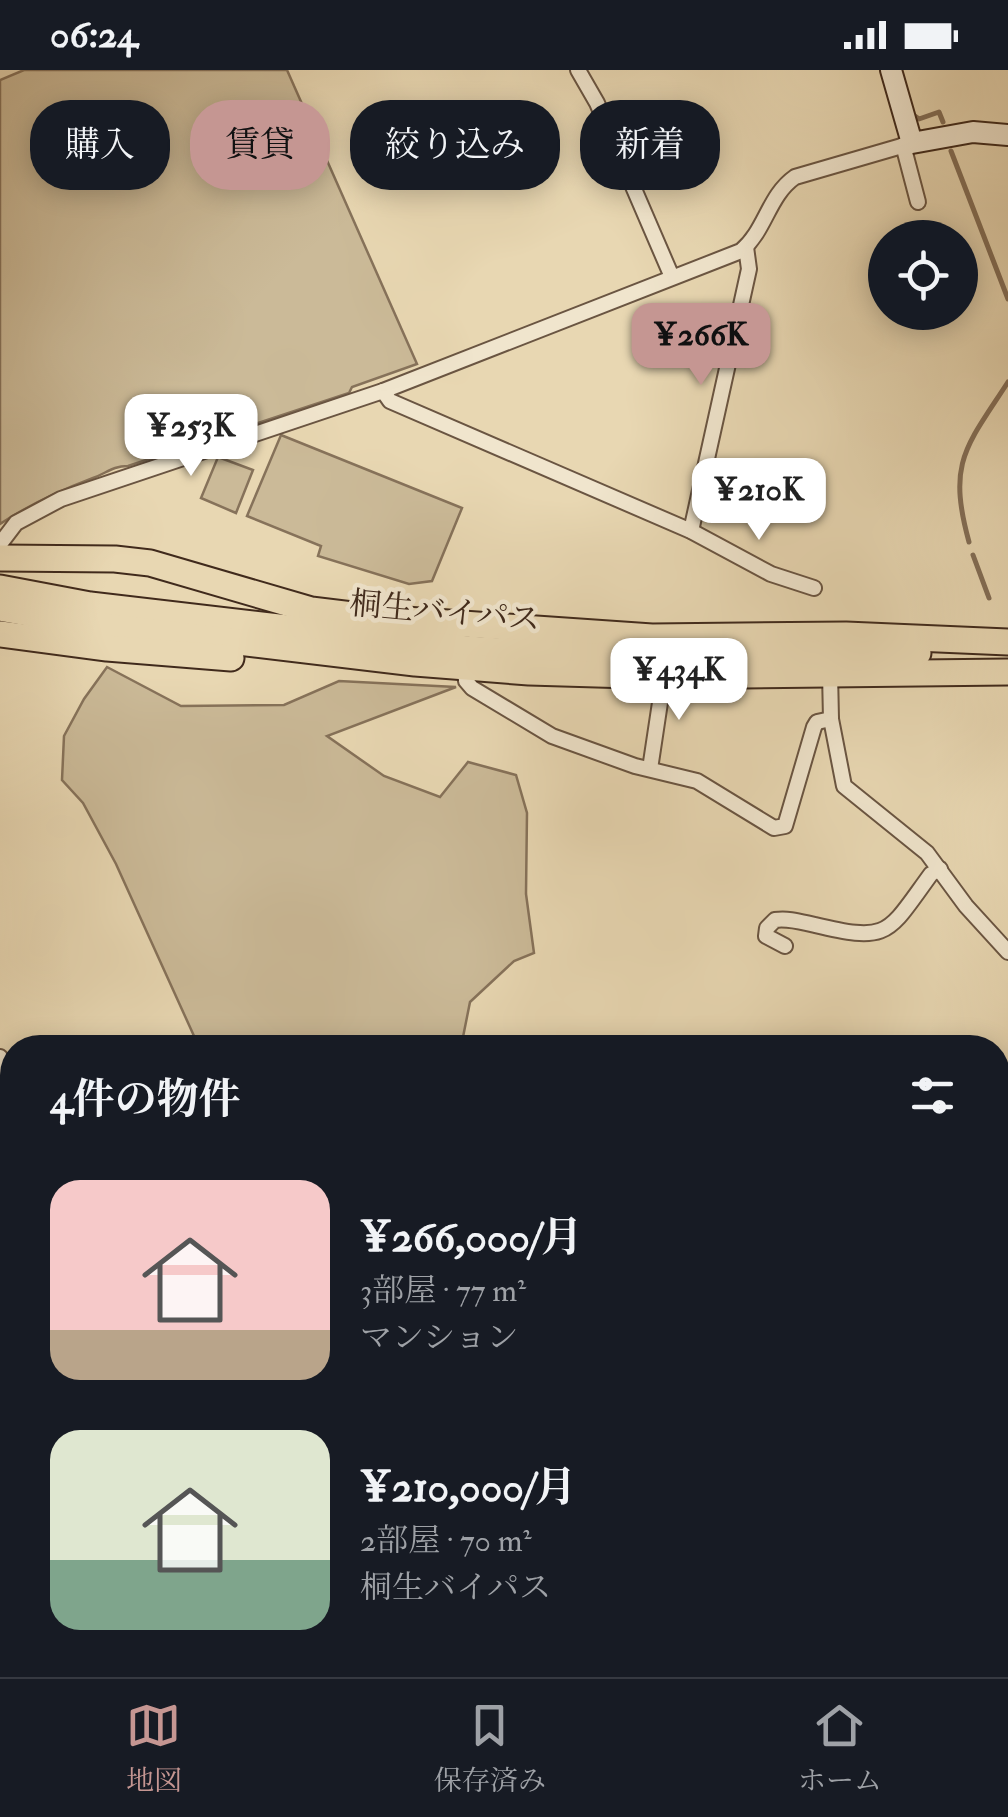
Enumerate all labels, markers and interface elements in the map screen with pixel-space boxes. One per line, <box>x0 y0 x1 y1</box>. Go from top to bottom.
text: 06:24 <box>50 11 138 59</box>
chip: 購入 <box>30 100 170 190</box>
chip: 賃貸 <box>190 100 330 190</box>
chip: 絞り込み <box>350 100 560 190</box>
chip: 新着 <box>580 100 720 190</box>
map controls <box>868 220 978 330</box>
button: locate <box>868 220 978 330</box>
pin: ¥266K <box>631 303 771 388</box>
text: ¥266K <box>654 315 748 355</box>
pin: ¥253K <box>121 394 261 479</box>
text: ¥253K <box>147 406 235 446</box>
pin: ¥210K <box>689 458 829 543</box>
text: ¥210K <box>714 470 804 510</box>
street label: 桐生バイパス <box>348 584 542 640</box>
pin: ¥434K <box>609 638 749 723</box>
text: ¥434K <box>632 650 726 690</box>
icon: filters <box>905 1068 960 1123</box>
text: 4件の物件 <box>50 1074 241 1126</box>
text: ¥266,000/月 <box>360 1212 583 1264</box>
icon: home <box>130 1220 250 1340</box>
text: 3部屋 · 77 m² <box>360 1271 526 1311</box>
text: マンション <box>360 1318 519 1358</box>
text: ¥210,000/月 <box>360 1462 577 1514</box>
icon: home <box>130 1470 250 1590</box>
text: 2部屋 · 70 m² <box>360 1521 532 1561</box>
text: 桐生バイパス <box>360 1568 551 1608</box>
tab: 地図 <box>126 1698 182 1799</box>
tab: 保存済み <box>434 1698 546 1799</box>
tab: ホーム <box>798 1698 882 1799</box>

